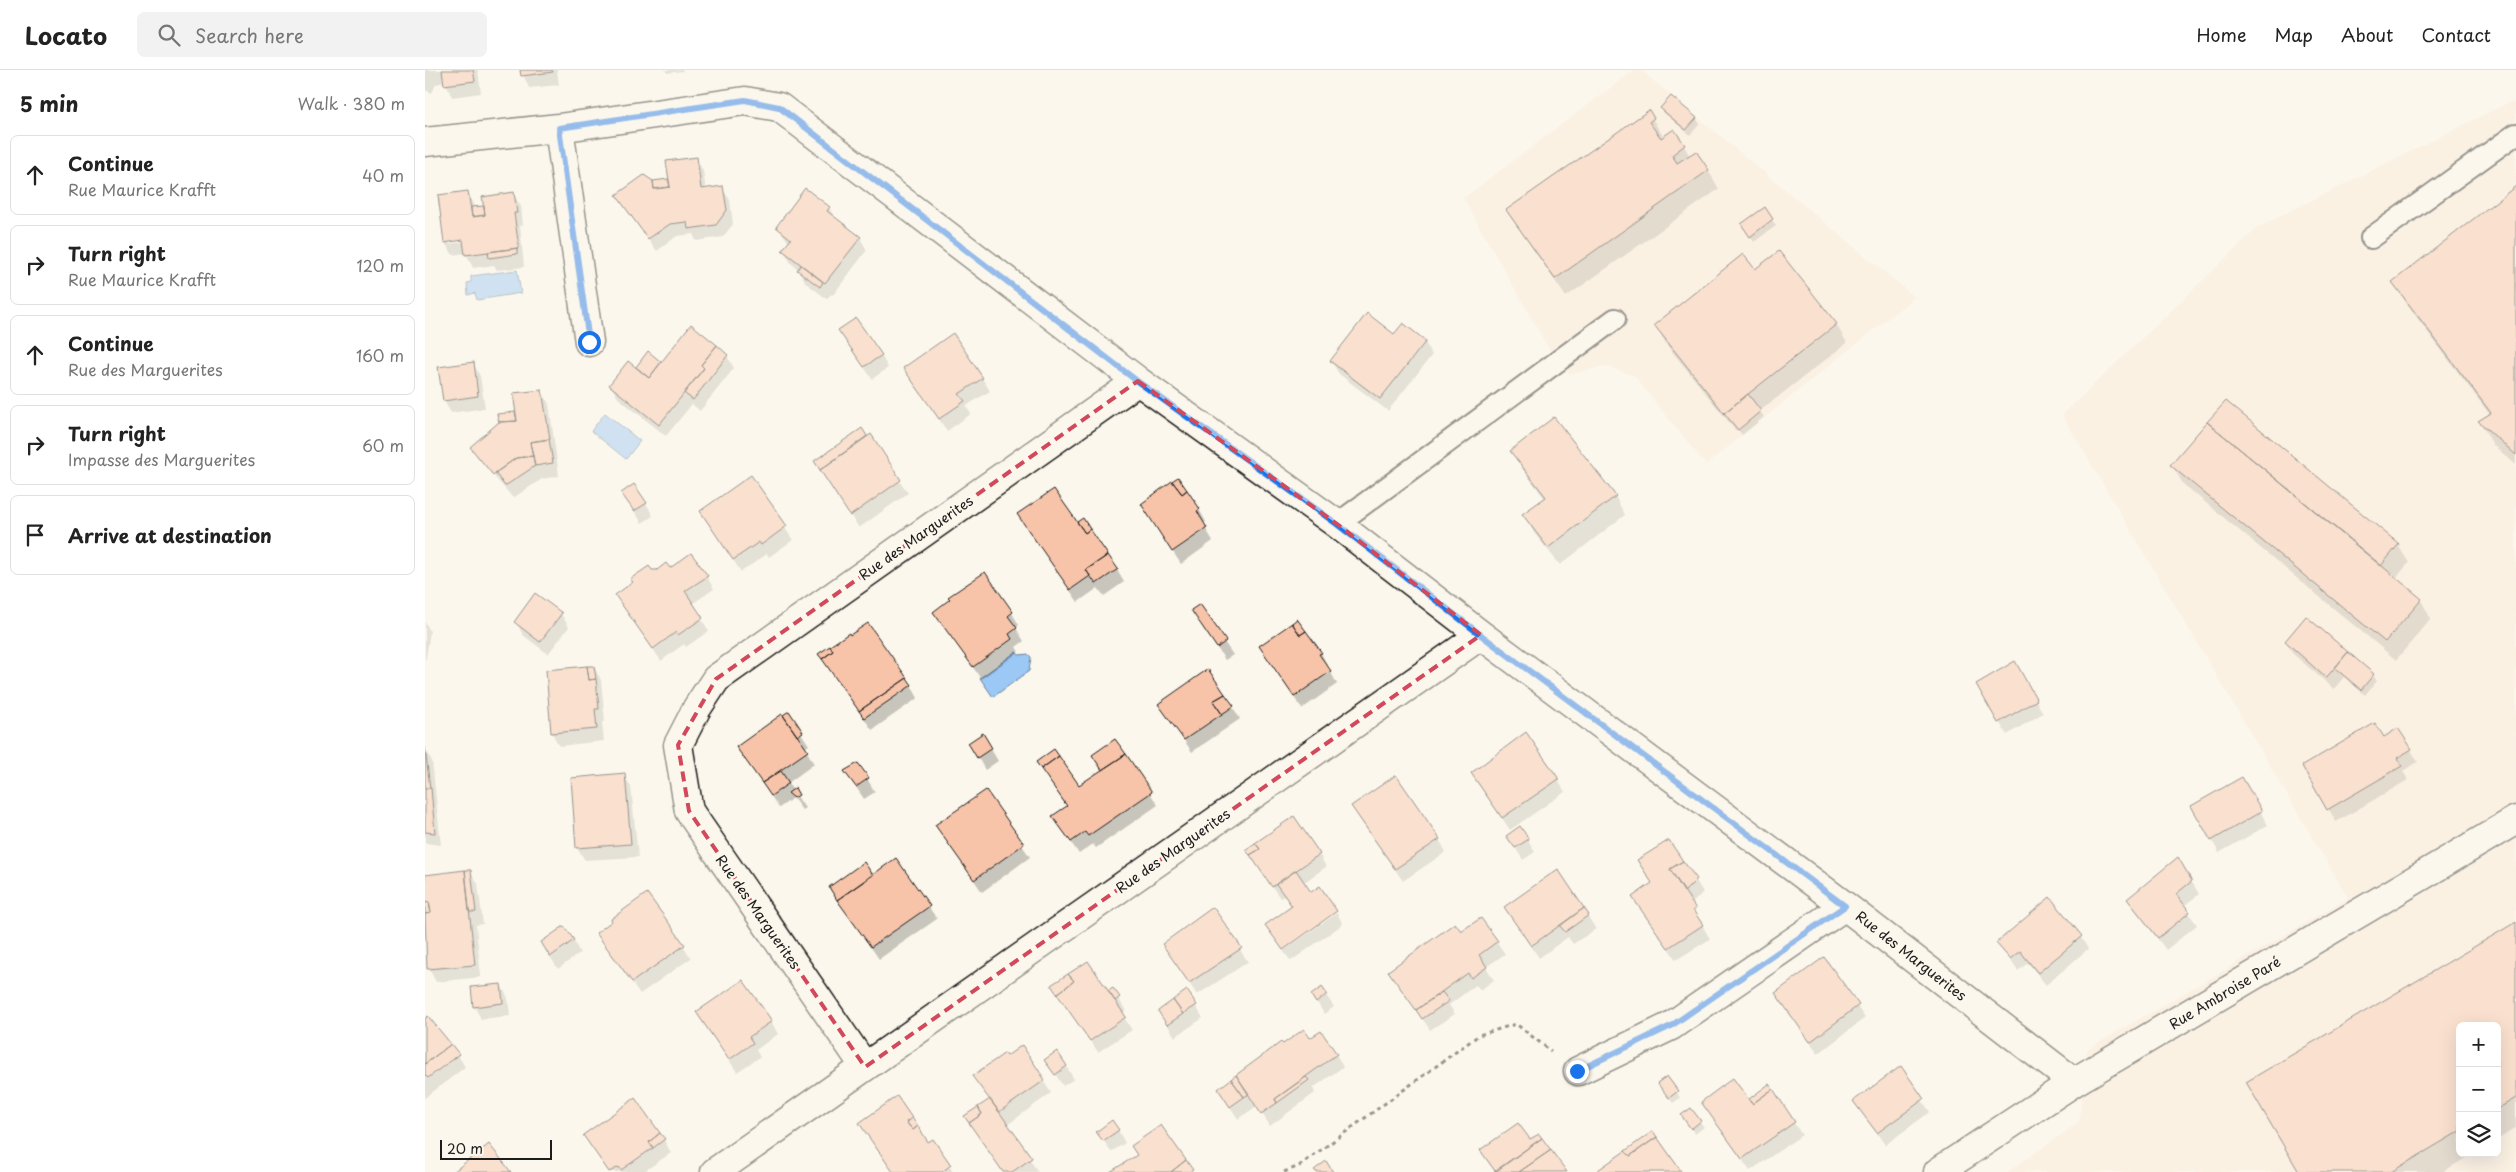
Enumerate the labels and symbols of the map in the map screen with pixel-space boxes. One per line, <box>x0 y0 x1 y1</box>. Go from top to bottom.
route start <box>578 331 601 354</box>
street label: Rue des Marguerites <box>854 490 977 585</box>
street label: Rue des Marguerites <box>1111 803 1234 898</box>
street label: Rue des Marguerites <box>711 850 806 973</box>
street label: Rue des Marguerites <box>1852 906 1971 1006</box>
street label: Rue Ambroise Paré <box>2165 951 2284 1034</box>
route end <box>1566 1060 1589 1083</box>
scale bar <box>440 1137 553 1160</box>

